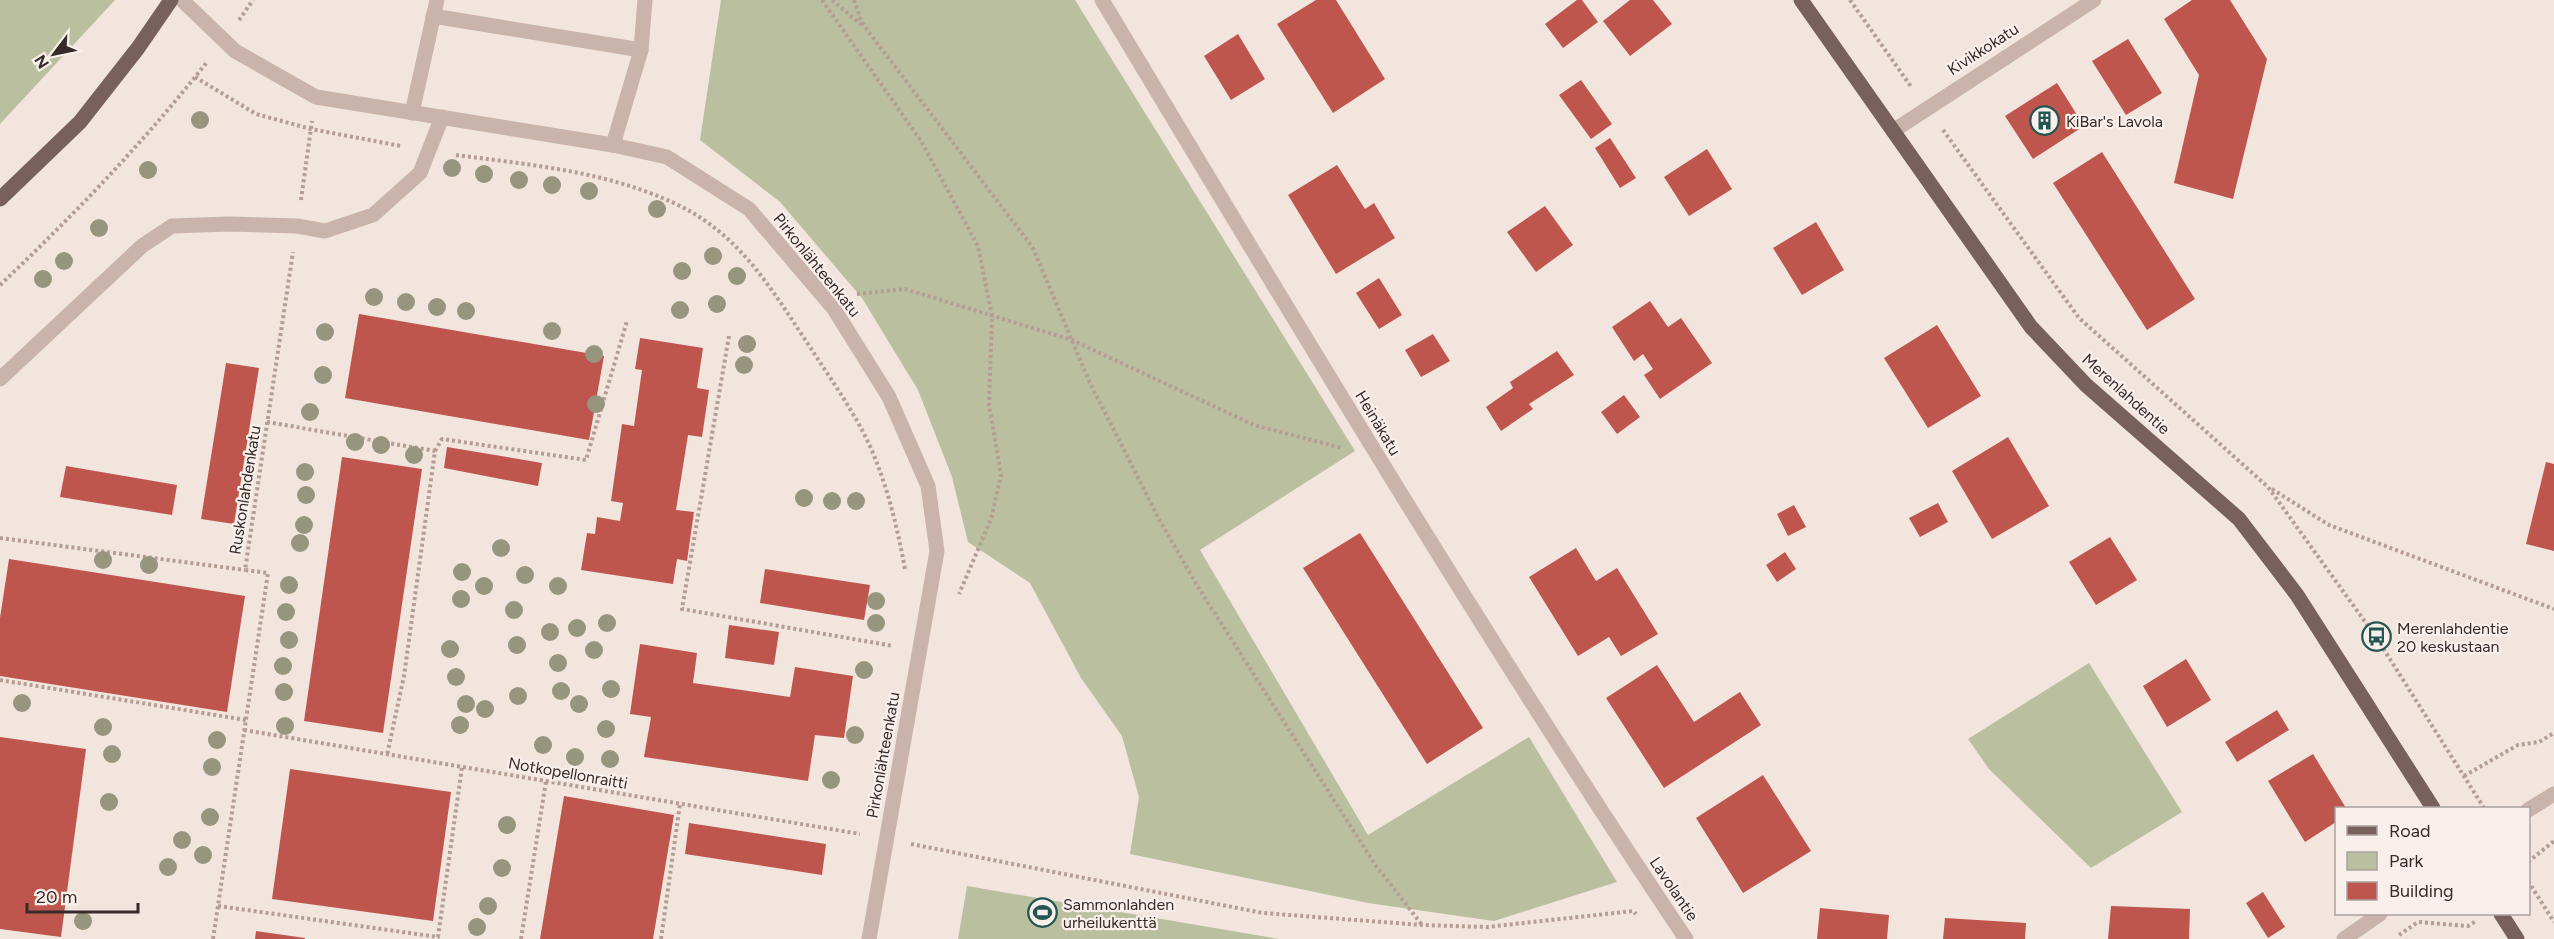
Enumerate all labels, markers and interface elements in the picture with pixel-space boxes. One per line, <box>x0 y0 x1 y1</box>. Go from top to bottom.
street label: Kivikkokatu <box>1944 19 2022 79</box>
north arrow <box>24 24 84 84</box>
text: N <box>30 51 53 72</box>
building icon: KiBar's Lavola <box>2029 105 2061 137</box>
place label: KiBar's Lavola <box>2066 112 2163 131</box>
street label: Pirkonlähteenkatu <box>769 209 865 321</box>
street label: Merenlahdentie <box>2078 350 2174 439</box>
street label: Heinäkatu <box>1351 387 1405 459</box>
street label: Ruskonlahdenkatu <box>225 424 265 556</box>
place label: Merenlahdentie 20 keskustaan <box>2397 619 2509 656</box>
bus stop icon: Merenlahdentie 20 keskustaan <box>2360 621 2392 653</box>
street label: Pirkonlähteenkatu <box>863 690 903 820</box>
street label: Notkopellonraitti <box>507 753 629 793</box>
legend <box>2335 807 2530 915</box>
text: Road <box>2389 820 2430 842</box>
text: Park <box>2389 850 2424 872</box>
street label: Lavolantie <box>1646 853 1702 925</box>
scale bar <box>27 876 138 914</box>
text: Building <box>2389 880 2454 902</box>
text: 20 m <box>36 886 77 908</box>
place label: Sammonlahden urheilukenttä <box>1063 895 1174 932</box>
sports icon: Sammonlahden urheilukenttä <box>1026 897 1058 929</box>

